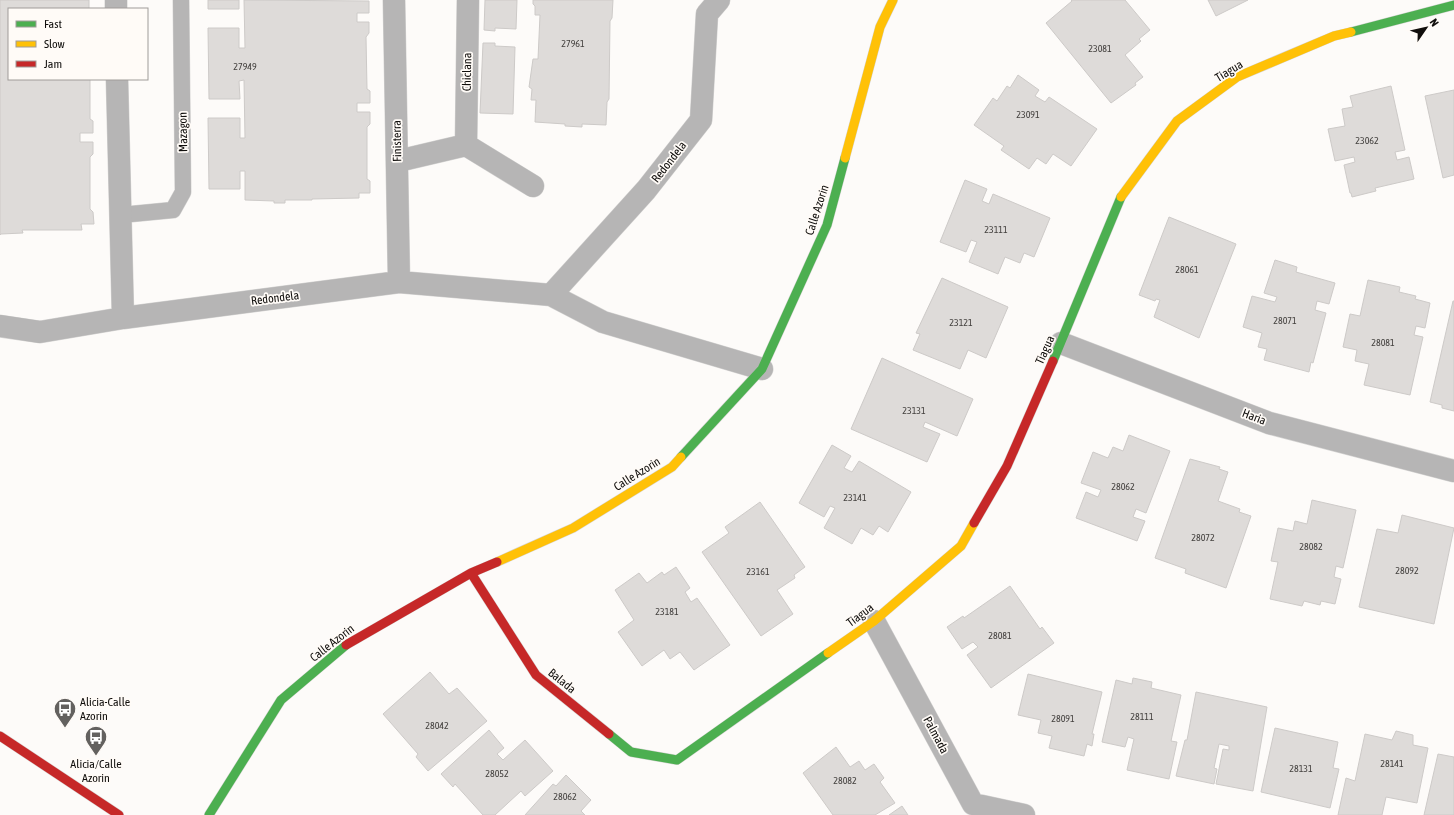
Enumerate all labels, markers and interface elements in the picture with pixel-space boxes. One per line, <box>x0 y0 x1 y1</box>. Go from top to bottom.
legend <box>8 8 148 80</box>
north arrow <box>1406 8 1446 48</box>
text: N <box>1427 16 1441 28</box>
text: Fast <box>44 17 62 31</box>
text: Slow <box>44 37 65 51</box>
house number: 27961 <box>561 38 585 49</box>
house number: 23081 <box>1088 43 1112 54</box>
street label: Chiclana <box>460 53 474 91</box>
text: Jam <box>44 57 62 71</box>
street label: Tiagua <box>1213 57 1245 85</box>
house number: 27949 <box>233 61 257 72</box>
house number: 23091 <box>1016 109 1040 120</box>
street label: Mazagon <box>176 112 190 152</box>
street label: Finisterra <box>390 120 404 162</box>
house number: 23062 <box>1355 135 1379 146</box>
street label: Redondela <box>649 139 689 185</box>
street label: Calle Azorin <box>802 183 832 237</box>
house number: 23111 <box>984 224 1008 235</box>
house number: 28061 <box>1175 264 1199 275</box>
street label: Redondela <box>250 288 300 308</box>
house number: 28071 <box>1273 315 1297 326</box>
house number: 23121 <box>949 317 973 328</box>
street label: Tiagua <box>1033 333 1057 367</box>
house number: 28081 <box>1371 337 1395 348</box>
house number: 23131 <box>902 405 926 416</box>
street label: Haria <box>1240 406 1268 428</box>
street label: Calle Azorin <box>611 454 663 494</box>
house number: 28062 <box>1111 481 1135 492</box>
house number: 23141 <box>843 492 867 503</box>
house number: 28072 <box>1191 532 1215 543</box>
house number: 28082 <box>1299 541 1323 552</box>
house number: 28092 <box>1395 565 1419 576</box>
house number: 23161 <box>746 566 770 577</box>
street label: Tiagua <box>844 600 876 630</box>
house number: 23181 <box>655 606 679 617</box>
street label: Calle Azorin <box>307 621 357 665</box>
house number: 28081 <box>988 630 1012 641</box>
street label: Balada <box>545 666 579 696</box>
place label: Alicia-Calle Azorin <box>80 695 130 723</box>
bus stop icon: Alicia-Calle Azorin <box>52 696 78 729</box>
house number: 28111 <box>1130 711 1154 722</box>
house number: 28091 <box>1051 713 1075 724</box>
street label: Palmada <box>920 714 952 756</box>
house number: 28042 <box>425 720 449 731</box>
bus stop icon: Alicia/Calle Azorin <box>83 724 109 757</box>
place label: Alicia/Calle Azorin <box>70 757 122 785</box>
house number: 28141 <box>1380 758 1404 769</box>
house number: 28131 <box>1289 763 1313 774</box>
house number: 28052 <box>485 768 509 779</box>
house number: 28082 <box>833 775 857 786</box>
house number: 28062 <box>553 791 577 802</box>

